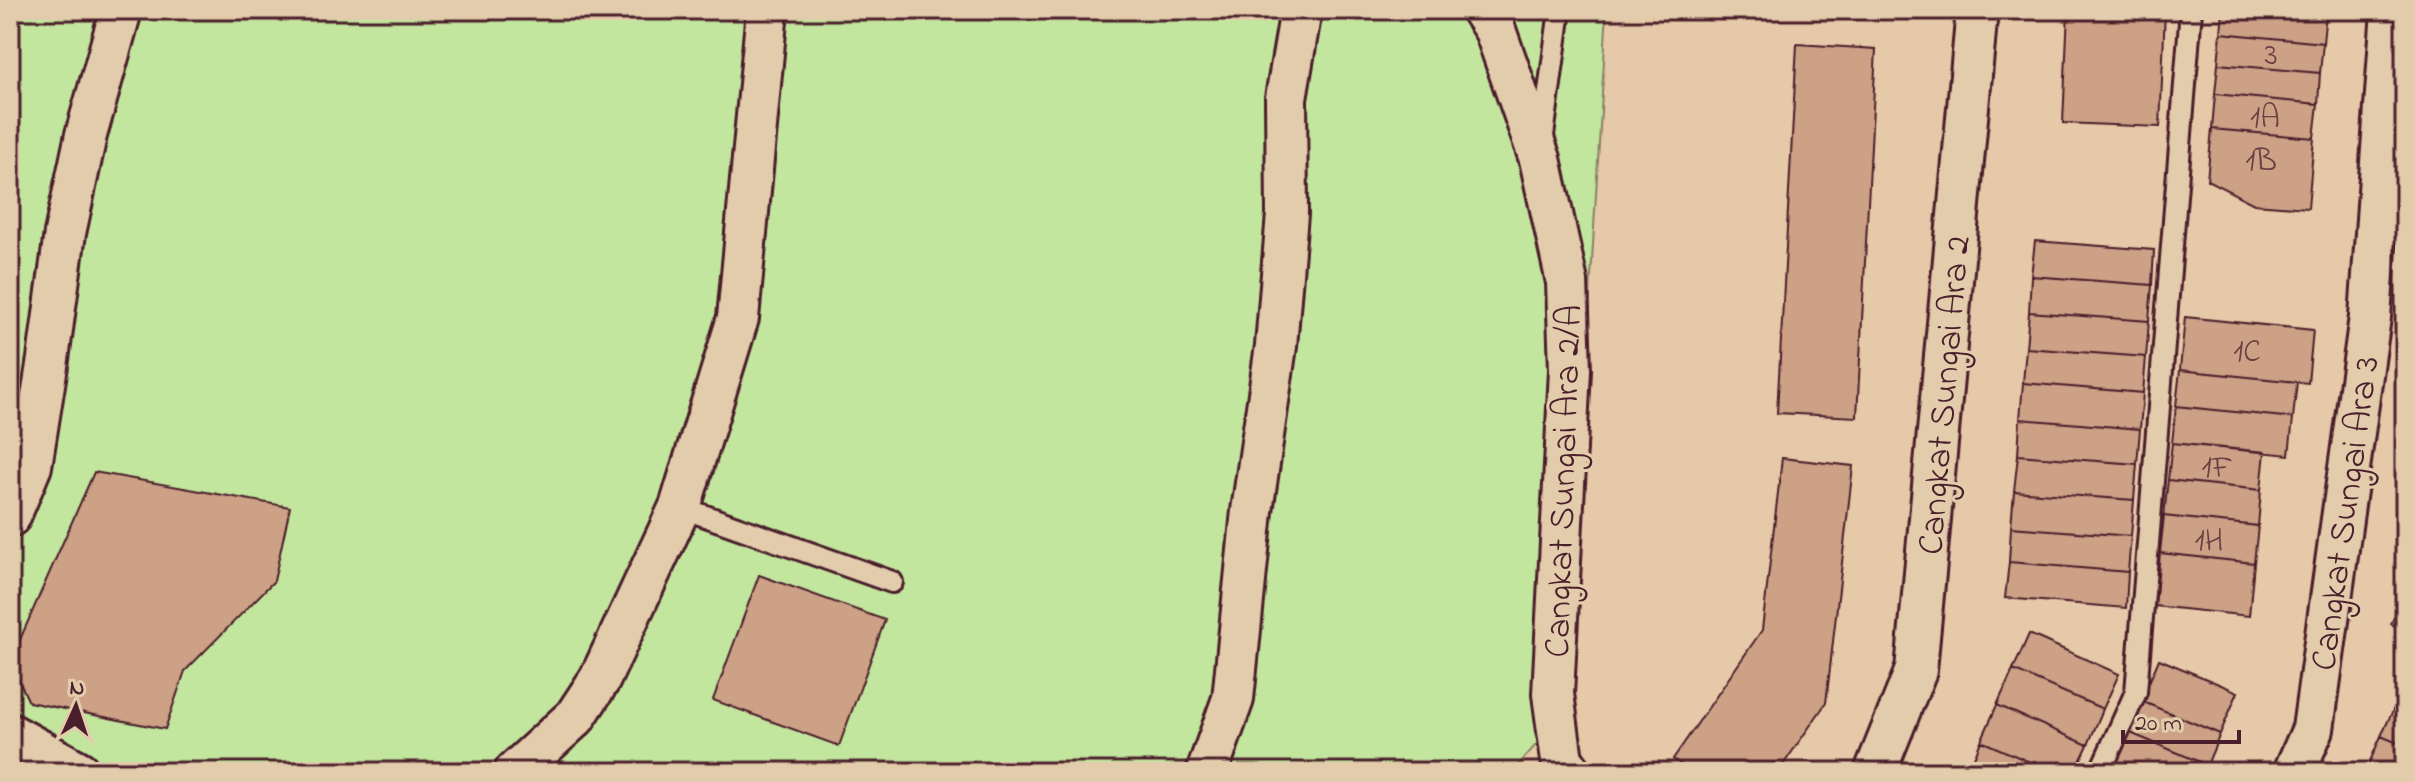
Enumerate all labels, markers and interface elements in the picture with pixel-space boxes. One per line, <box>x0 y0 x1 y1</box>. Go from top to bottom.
house number: 3 <box>2264 33 2278 80</box>
house number: 1A <box>2250 96 2280 143</box>
house number: 1B <box>2245 139 2277 186</box>
street label: Cangkat Sungai Ara 2 <box>1906 234 1987 557</box>
street label: Cangkat Sungai Ara 2/A <box>1533 304 1598 659</box>
house number: 1C <box>2233 330 2261 377</box>
street label: Cangkat Sungai Ara 3 <box>2299 353 2396 674</box>
house number: 1F <box>2202 446 2233 493</box>
house number: 1H <box>2195 519 2223 566</box>
north arrow <box>36 666 116 746</box>
text: N <box>69 673 85 705</box>
scale bar <box>2123 694 2239 744</box>
text: 20 m <box>2135 707 2182 742</box>

